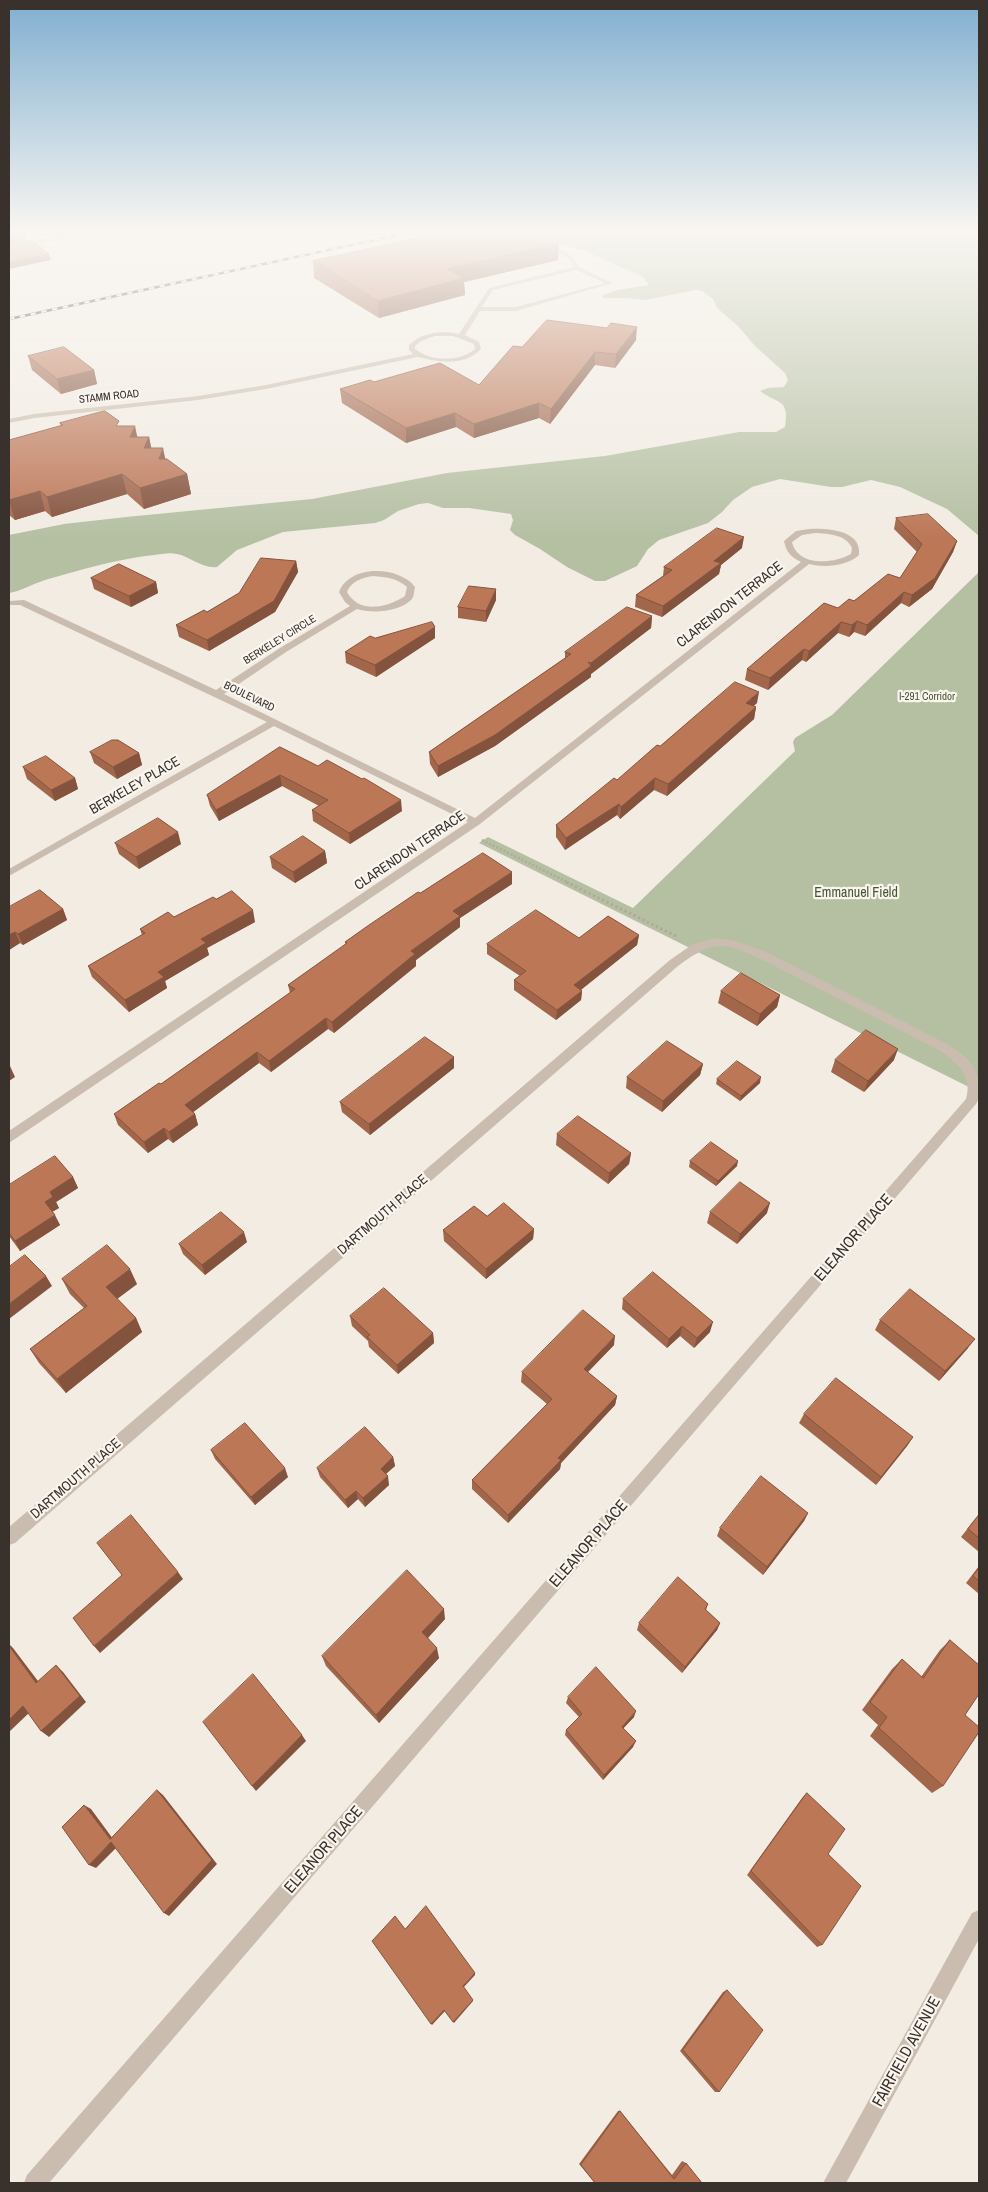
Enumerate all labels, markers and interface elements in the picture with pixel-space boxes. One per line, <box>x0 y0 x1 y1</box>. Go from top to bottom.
street label: STAMM ROAD <box>78 387 140 407</box>
street label: CLARENDON TERRACE <box>674 558 786 652</box>
street label: BERKELEY CIRCLE <box>241 612 319 668</box>
street label: BOULEVARD <box>221 679 277 715</box>
park label: I-291 Corridor <box>899 690 955 704</box>
street label: BERKELEY PLACE <box>87 753 183 819</box>
street label: CLARENDON TERRACE <box>351 808 469 894</box>
park label: Emmanuel Field <box>814 885 898 901</box>
street label: DARTMOUTH PLACE <box>334 1171 432 1259</box>
street label: ELEANOR PLACE <box>811 1190 897 1286</box>
street label: DARTMOUTH PLACE <box>27 1435 125 1523</box>
street label: ELEANOR PLACE <box>546 1496 632 1592</box>
street label: ELEANOR PLACE <box>281 1802 367 1898</box>
street label: FAIRFIELD AVENUE <box>869 1994 945 2110</box>

